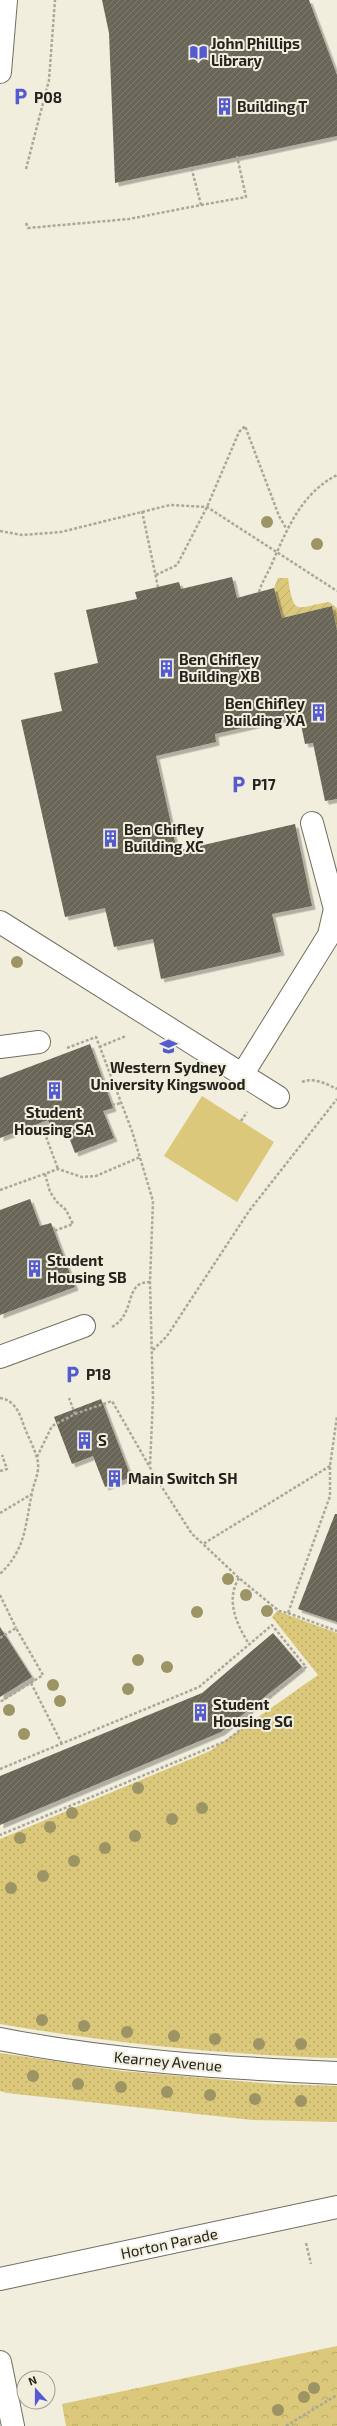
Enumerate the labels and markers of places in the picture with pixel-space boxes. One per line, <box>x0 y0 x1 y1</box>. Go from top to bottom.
place label: John Phillips Library <box>211 34 300 70</box>
library icon: John Phillips Library <box>188 42 208 62</box>
parking icon: P08 <box>11 87 31 107</box>
place label: P08 <box>34 88 62 106</box>
building icon: Building T <box>214 96 234 116</box>
place label: Building T <box>237 97 307 115</box>
place label: Ben Chifley Building XB <box>179 650 260 685</box>
building icon: Ben Chifley Building XB <box>156 658 176 678</box>
place label: Ben Chifley Building XA <box>224 694 306 729</box>
building icon: Ben Chifley Building XA <box>308 702 328 722</box>
parking icon: P17 <box>229 774 249 794</box>
place label: P17 <box>252 775 276 793</box>
place label: Ben Chifley Building XC <box>124 820 204 855</box>
building icon: Ben Chifley Building XC <box>101 828 121 848</box>
school or university icon: Western Sydney University Kingswood <box>158 1036 178 1056</box>
place label: Western Sydney University Kingswood <box>91 1058 246 1094</box>
building icon: Student Housing SA <box>44 1081 64 1101</box>
place label: Student Housing SA <box>14 1103 94 1138</box>
place label: Student Housing SB <box>47 1251 127 1286</box>
building icon: Student Housing SB <box>24 1259 44 1279</box>
parking icon: P18 <box>63 1364 83 1384</box>
place label: P18 <box>86 1365 111 1383</box>
building icon: S <box>75 1430 95 1450</box>
place label: S <box>98 1431 107 1449</box>
building icon: Main Switch SH <box>105 1468 125 1488</box>
place label: Main Switch SH <box>128 1469 238 1487</box>
place label: Student Housing SG <box>213 1695 293 1730</box>
building icon: Student Housing SG <box>190 1703 210 1723</box>

